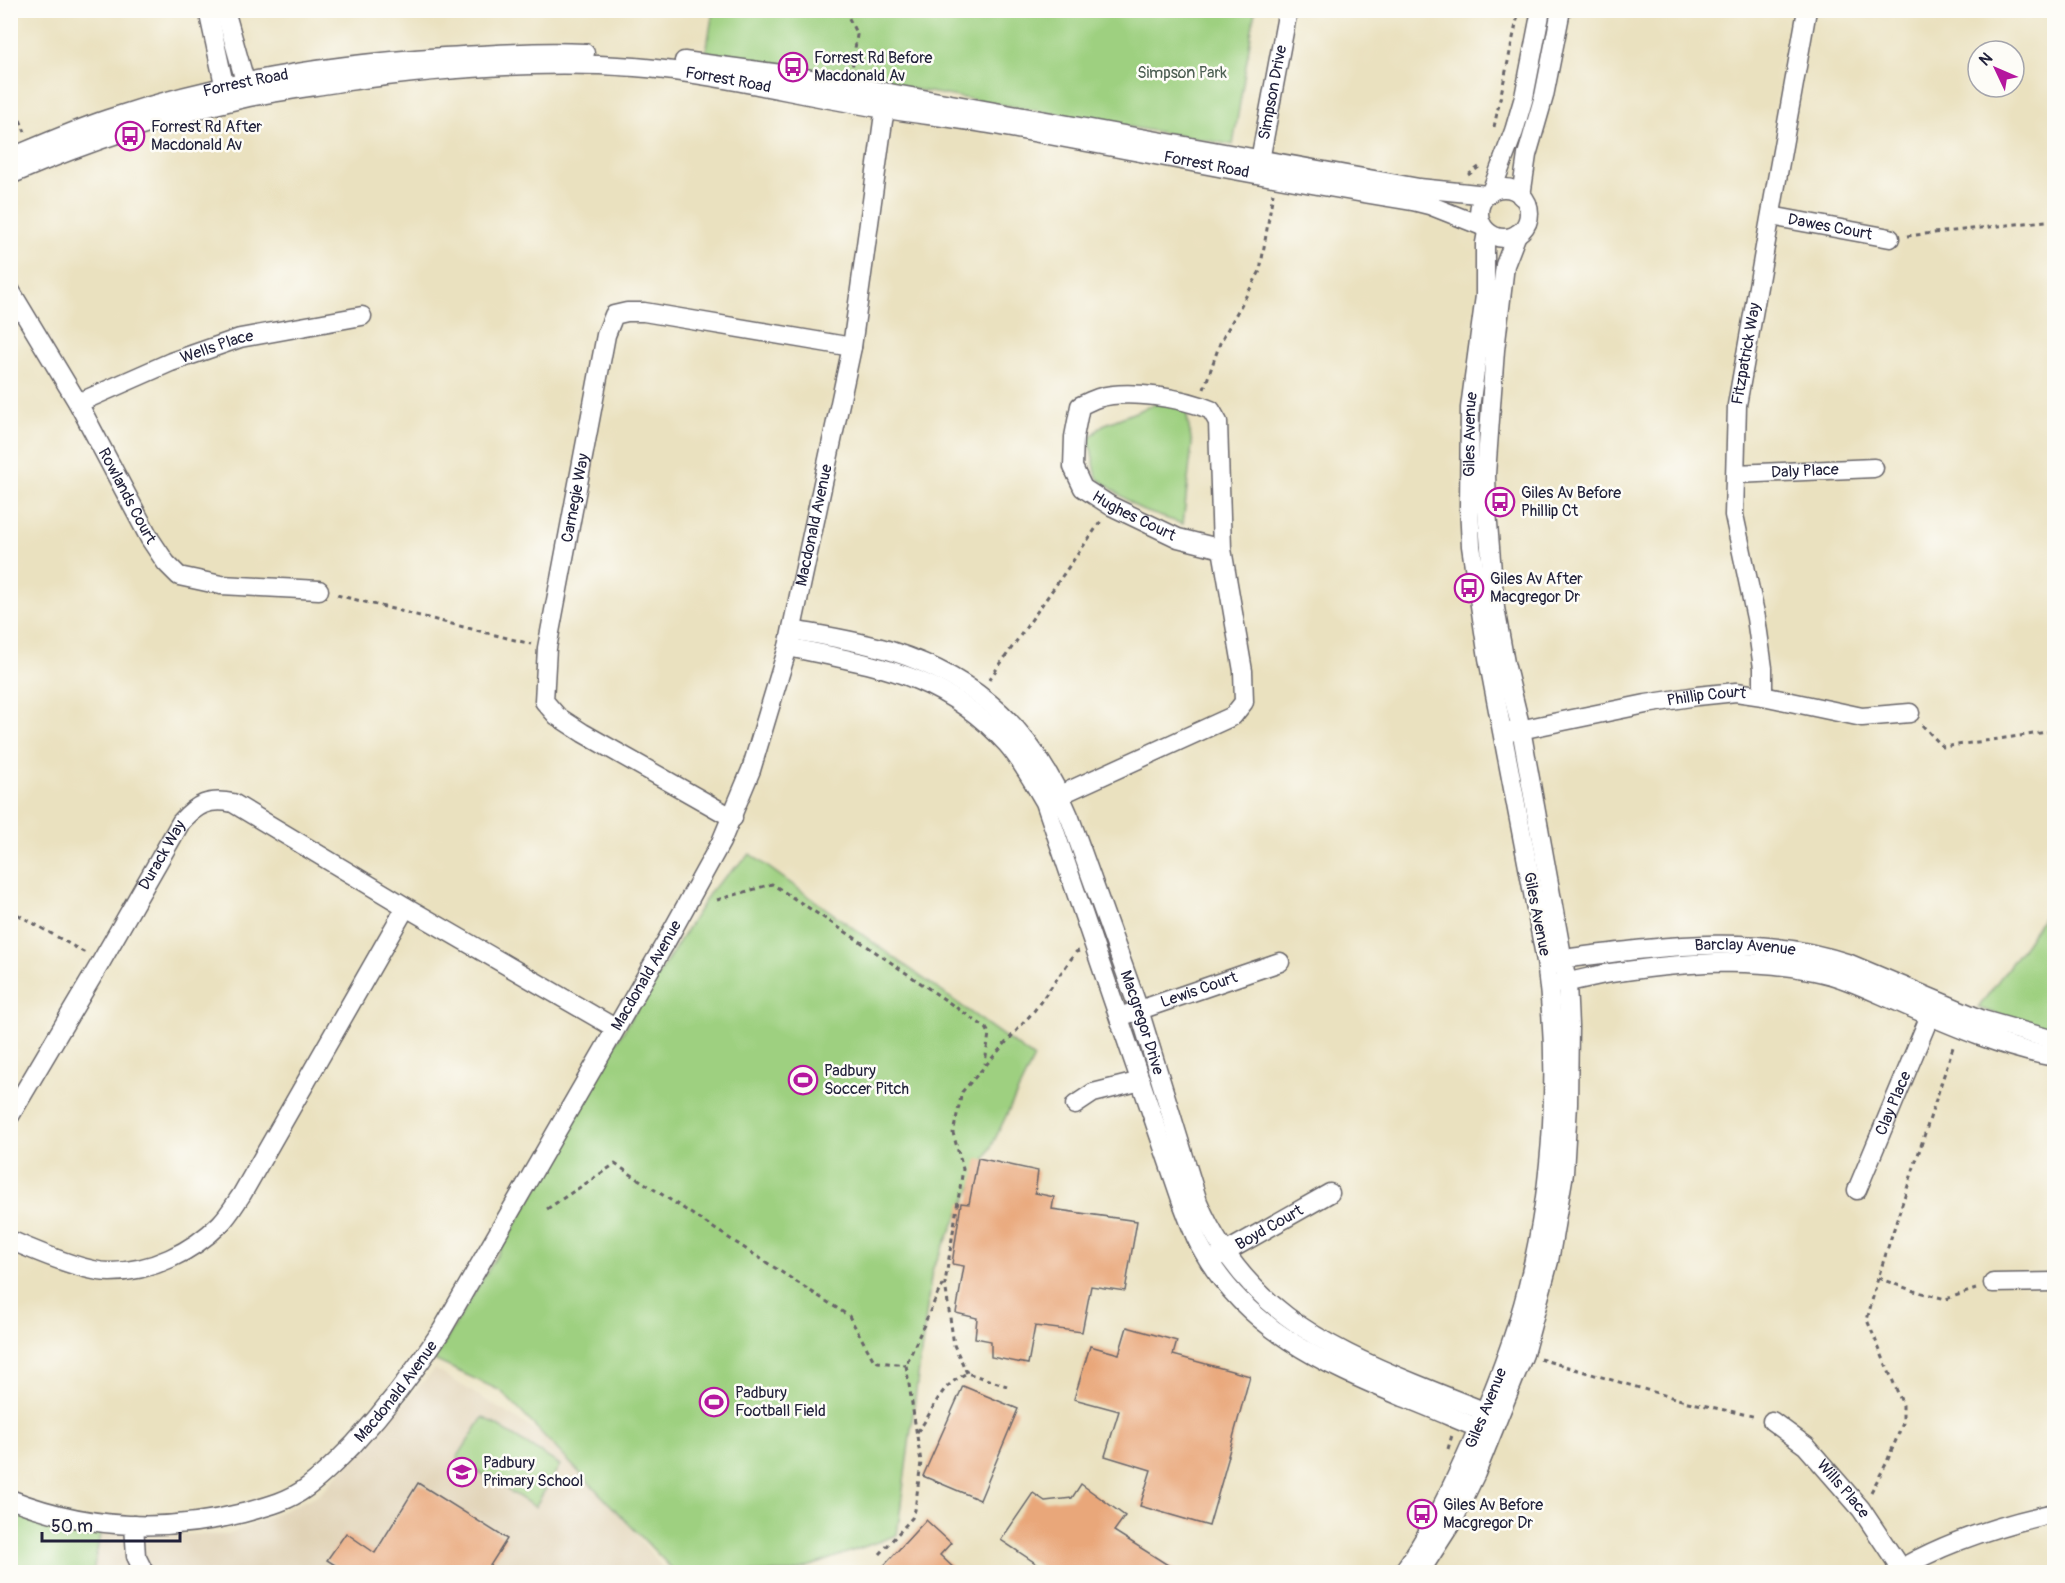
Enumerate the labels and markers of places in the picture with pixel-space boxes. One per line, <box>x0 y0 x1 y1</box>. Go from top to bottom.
place label: Forrest Rd Before Macdonald Av <box>814 48 933 86</box>
bus stop icon: Forrest Rd Before Macdonald Av <box>777 51 809 83</box>
place label: Forrest Rd After Macdonald Av <box>151 117 262 155</box>
bus stop icon: Forrest Rd After Macdonald Av <box>114 120 146 152</box>
place label: Giles Av Before Phillip Ct <box>1521 483 1621 521</box>
bus stop icon: Giles Av Before Phillip Ct <box>1484 486 1516 518</box>
place label: Giles Av After Macgregor Dr <box>1490 569 1583 607</box>
bus stop icon: Giles Av After Macgregor Dr <box>1453 572 1485 604</box>
place label: Padbury Soccer Pitch <box>824 1061 909 1099</box>
sports icon: Padbury Soccer Pitch <box>787 1064 819 1096</box>
place label: Padbury Football Field <box>735 1383 826 1421</box>
sports icon: Padbury Football Field <box>698 1386 730 1418</box>
place label: Padbury Primary School <box>483 1453 583 1491</box>
school or university icon: Padbury Primary School <box>446 1456 478 1488</box>
place label: Giles Av Before Macgregor Dr <box>1443 1495 1543 1533</box>
bus stop icon: Giles Av Before Macgregor Dr <box>1406 1498 1438 1530</box>

